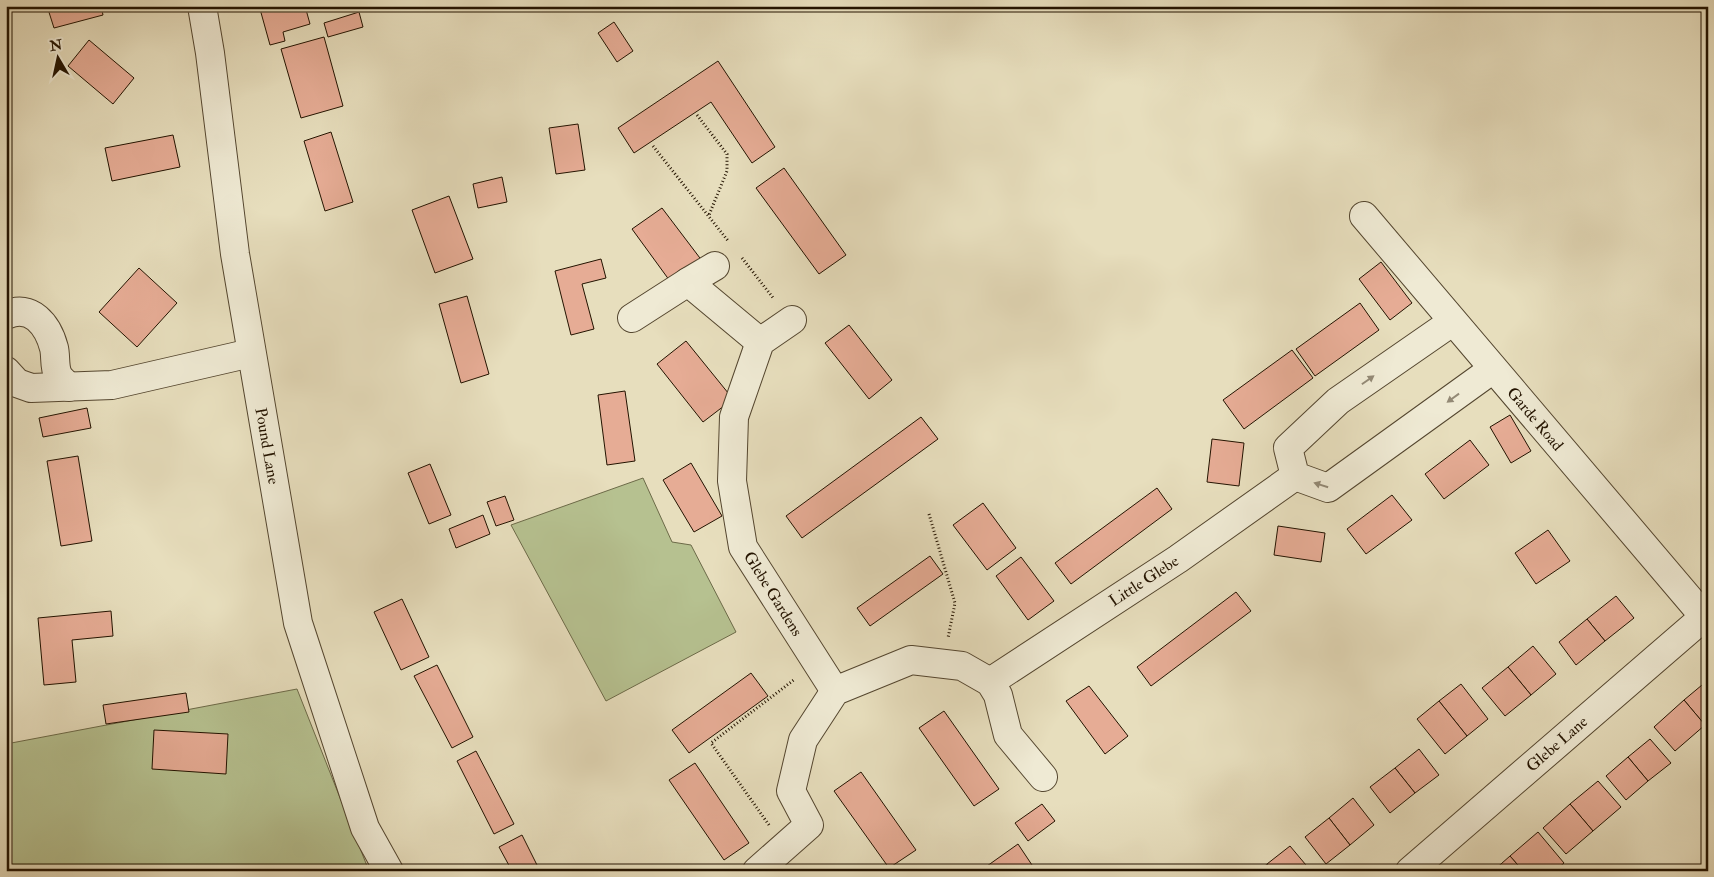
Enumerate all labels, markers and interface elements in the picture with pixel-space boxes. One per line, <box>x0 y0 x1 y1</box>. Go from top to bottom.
north arrow <box>32 32 82 82</box>
text: N <box>48 36 64 55</box>
one-way arrow <box>1362 375 1375 385</box>
street label: Garde Road <box>1503 383 1568 455</box>
one-way arrow <box>1447 393 1460 403</box>
street label: Pound Lane <box>250 406 284 486</box>
one-way arrow <box>1313 481 1328 489</box>
street label: Glebe Gardens <box>739 548 807 640</box>
street label: Little Glebe <box>1105 551 1183 611</box>
street label: Glebe Lane <box>1522 712 1592 776</box>

